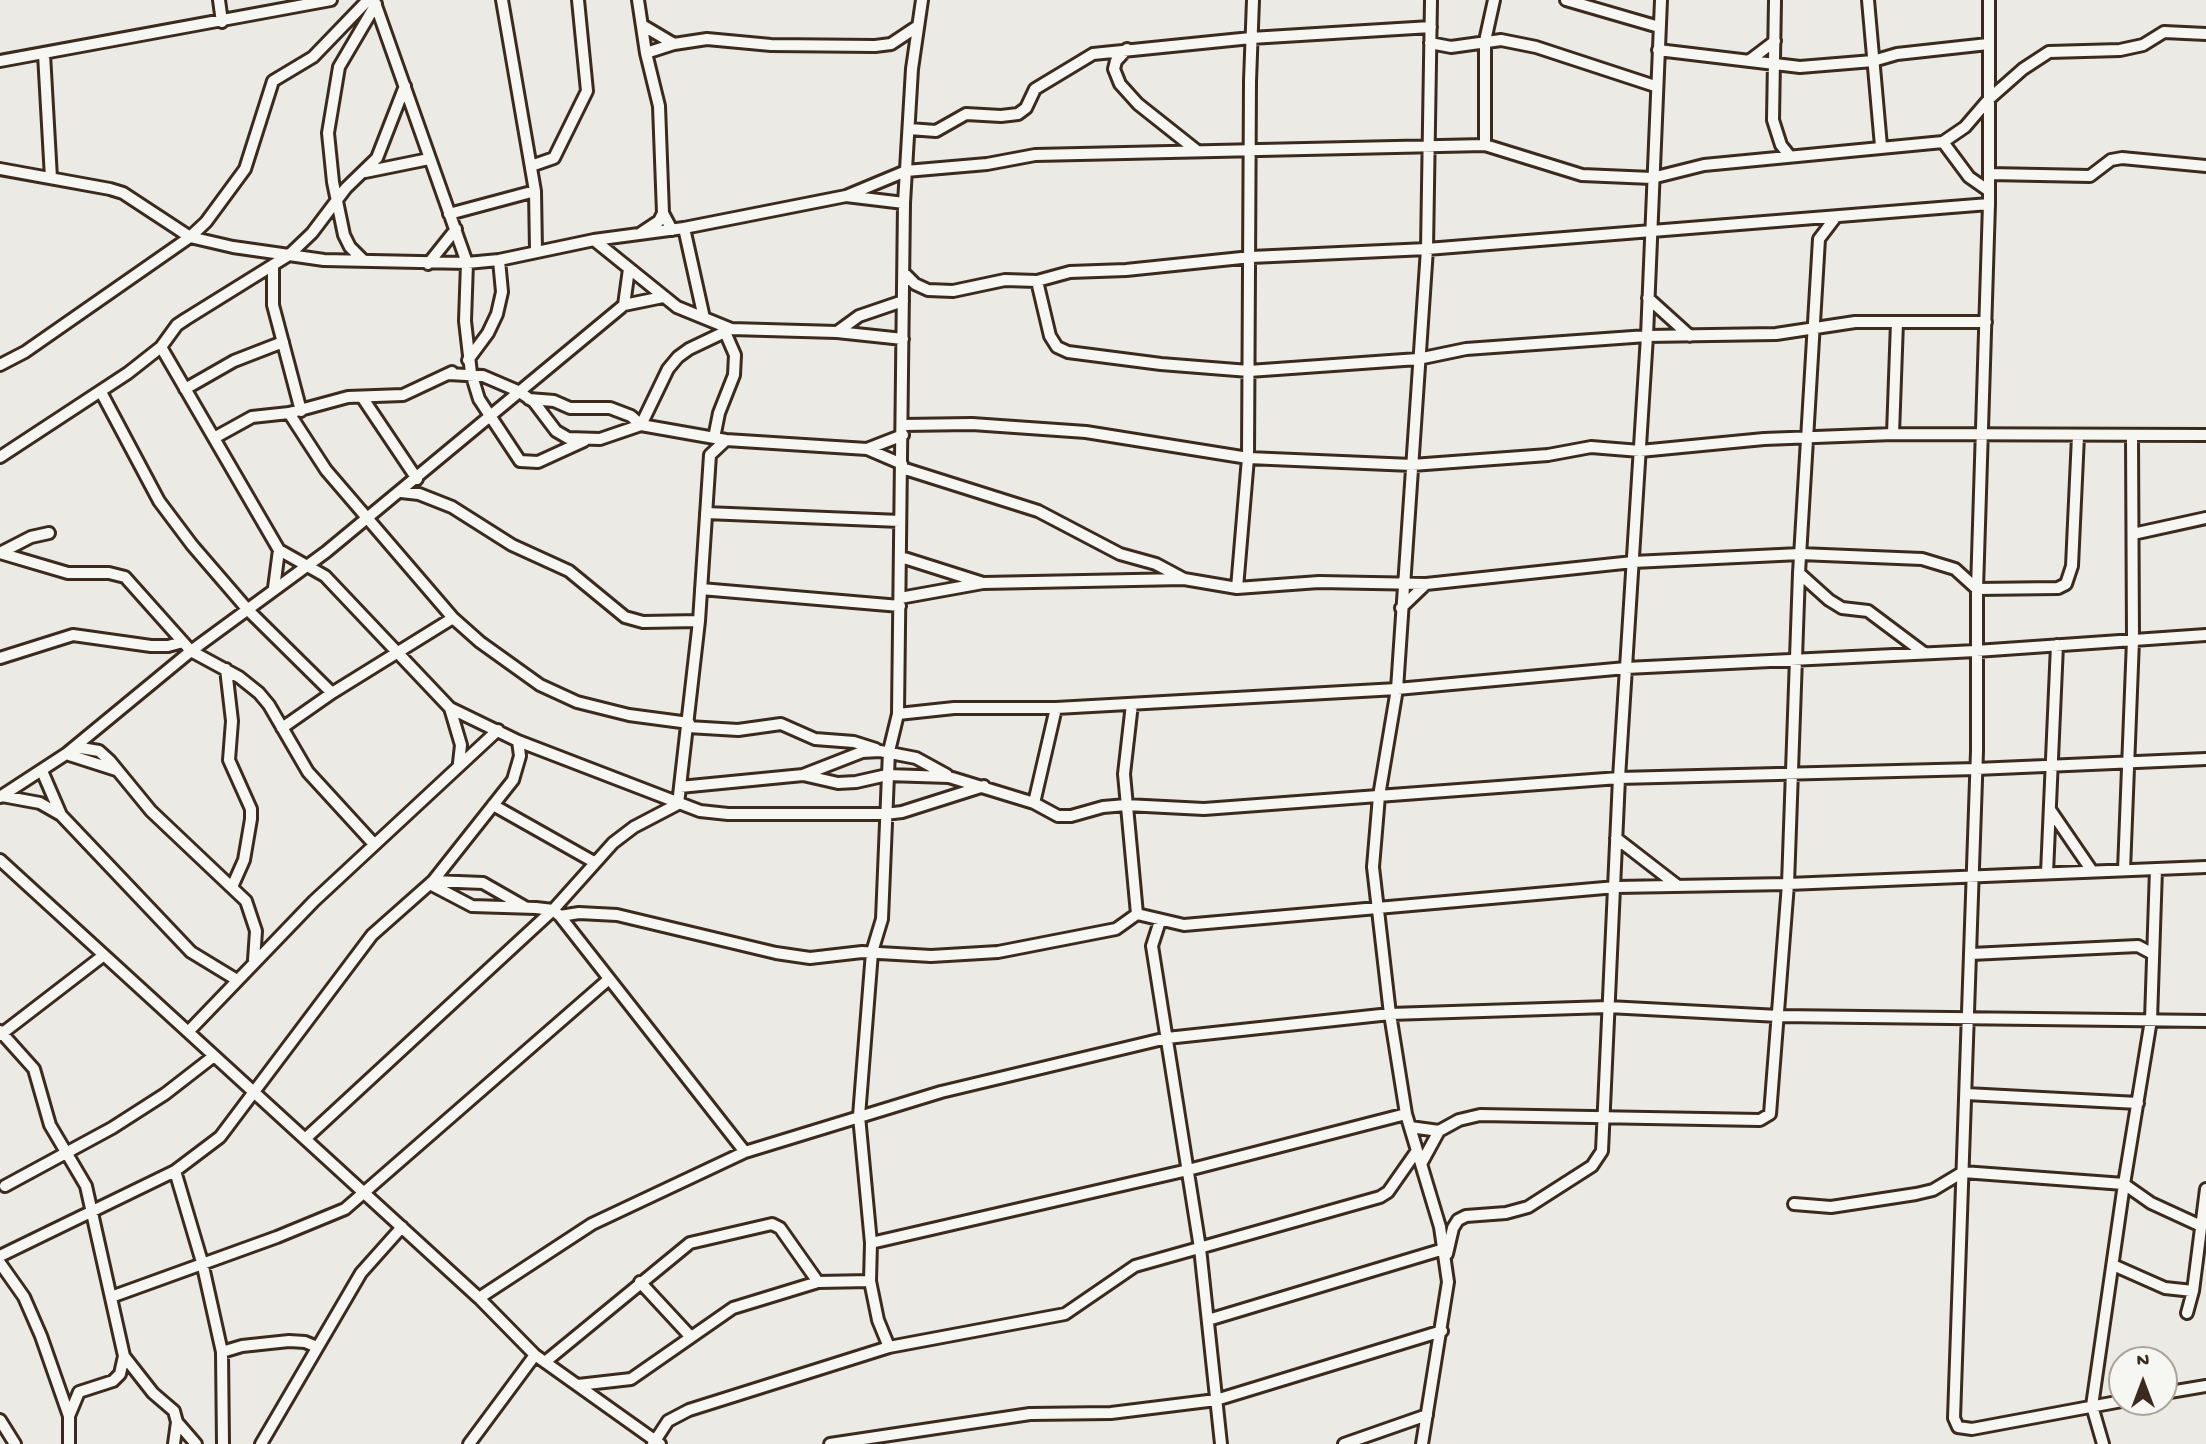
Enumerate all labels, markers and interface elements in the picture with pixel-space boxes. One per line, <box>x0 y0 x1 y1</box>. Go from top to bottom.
north arrow <box>2108 1346 2178 1416</box>
text: N <box>2137 1350 2149 1373</box>

